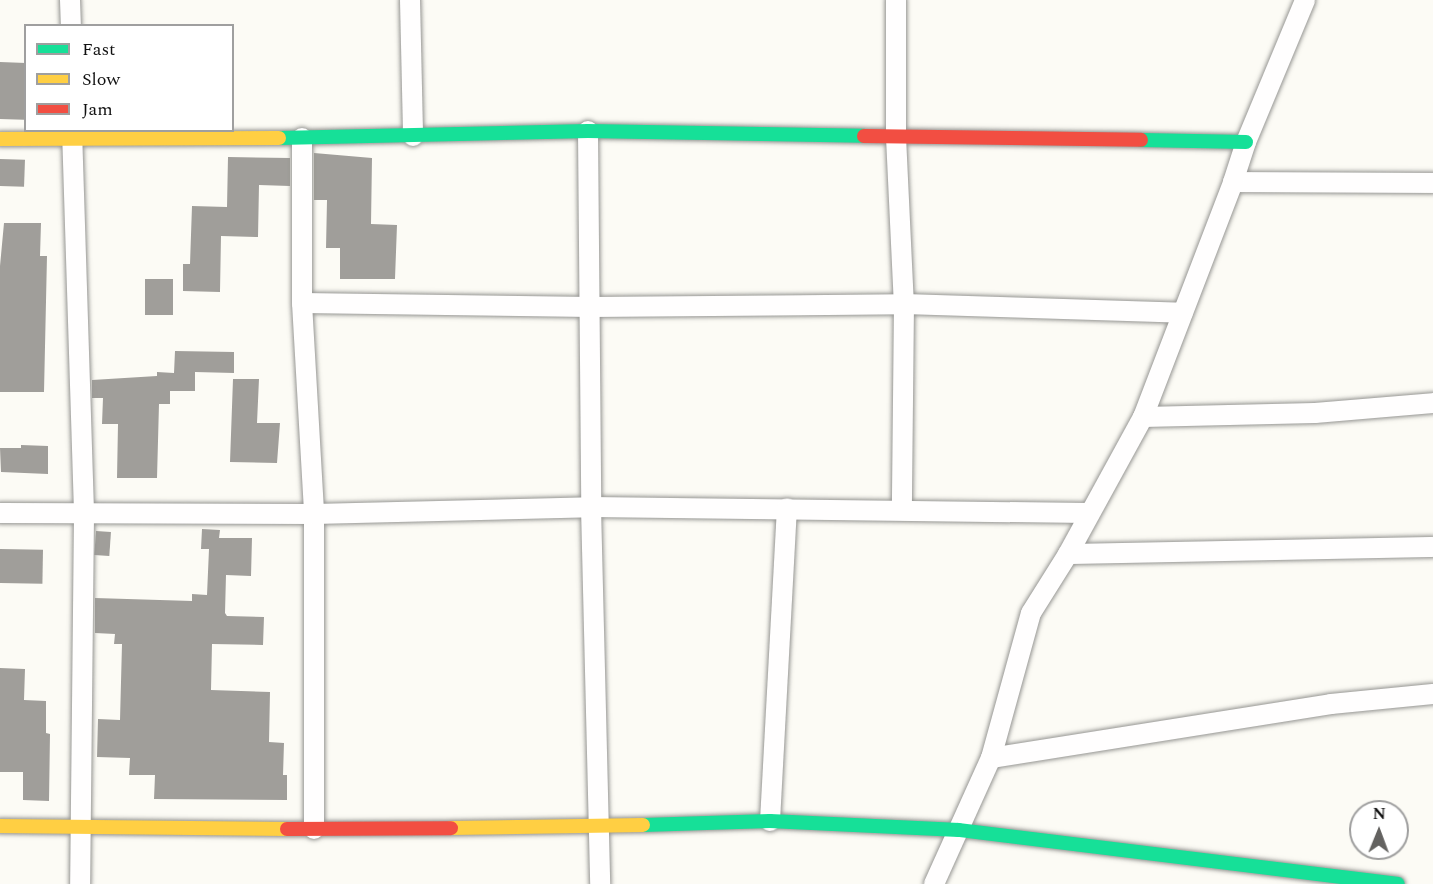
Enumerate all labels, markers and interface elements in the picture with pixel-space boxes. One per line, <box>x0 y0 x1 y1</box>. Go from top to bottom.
legend <box>24 24 234 132</box>
text: Fast <box>82 36 115 63</box>
text: Slow <box>82 66 120 93</box>
text: Jam <box>82 96 113 123</box>
north arrow <box>1349 800 1409 860</box>
text: N <box>1373 802 1386 826</box>

